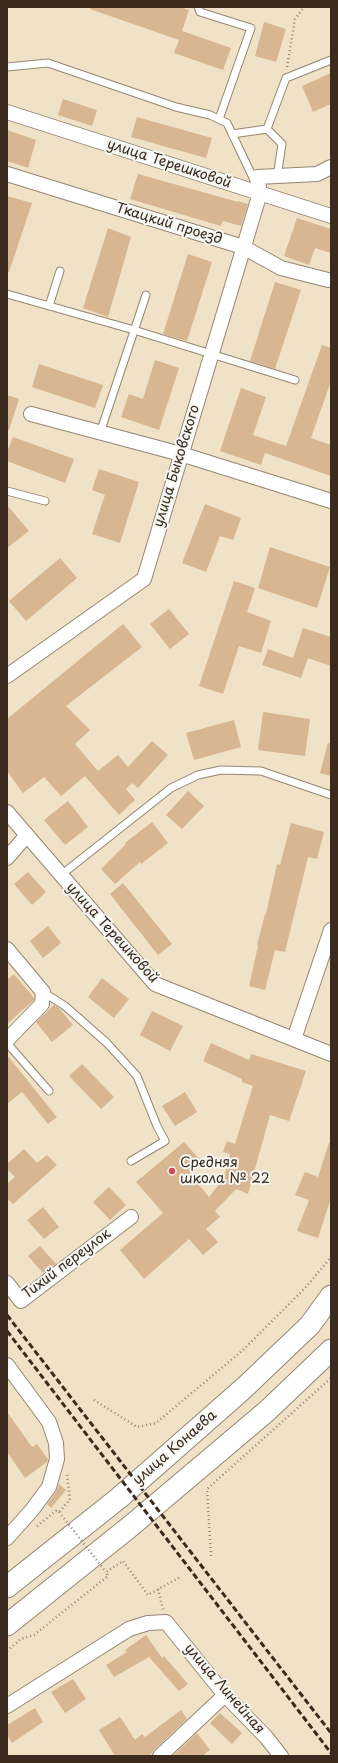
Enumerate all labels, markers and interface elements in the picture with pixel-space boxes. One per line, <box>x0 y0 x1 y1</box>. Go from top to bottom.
street label: улица Терешковой <box>105 136 233 192</box>
street label: Ткацкий проезд <box>114 200 224 248</box>
street label: улица Быковского <box>150 403 204 529</box>
street label: улица Терешковой <box>62 879 162 987</box>
place label: Средняя школа № 22 <box>180 1155 270 1188</box>
marker: Средняя школа № 22 <box>167 1166 177 1176</box>
street label: Тихий переулок <box>20 1225 114 1303</box>
street label: улица Конаева <box>130 1407 220 1489</box>
street label: улица Линейная <box>180 1640 268 1738</box>

